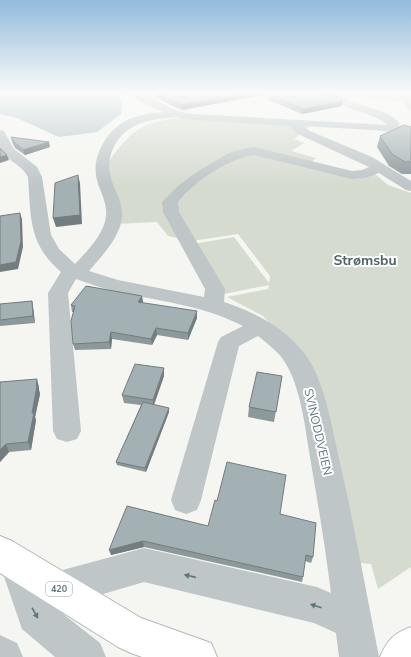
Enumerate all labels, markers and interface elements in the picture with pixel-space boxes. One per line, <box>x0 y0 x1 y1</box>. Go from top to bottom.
district label: Strømsbu <box>333 251 397 270</box>
street label: SVINODDVEIEN <box>300 387 336 477</box>
one-way arrow <box>183 572 196 578</box>
road number: 420 <box>46 582 72 596</box>
one-way arrow <box>310 602 322 608</box>
one-way arrow <box>32 608 39 619</box>

